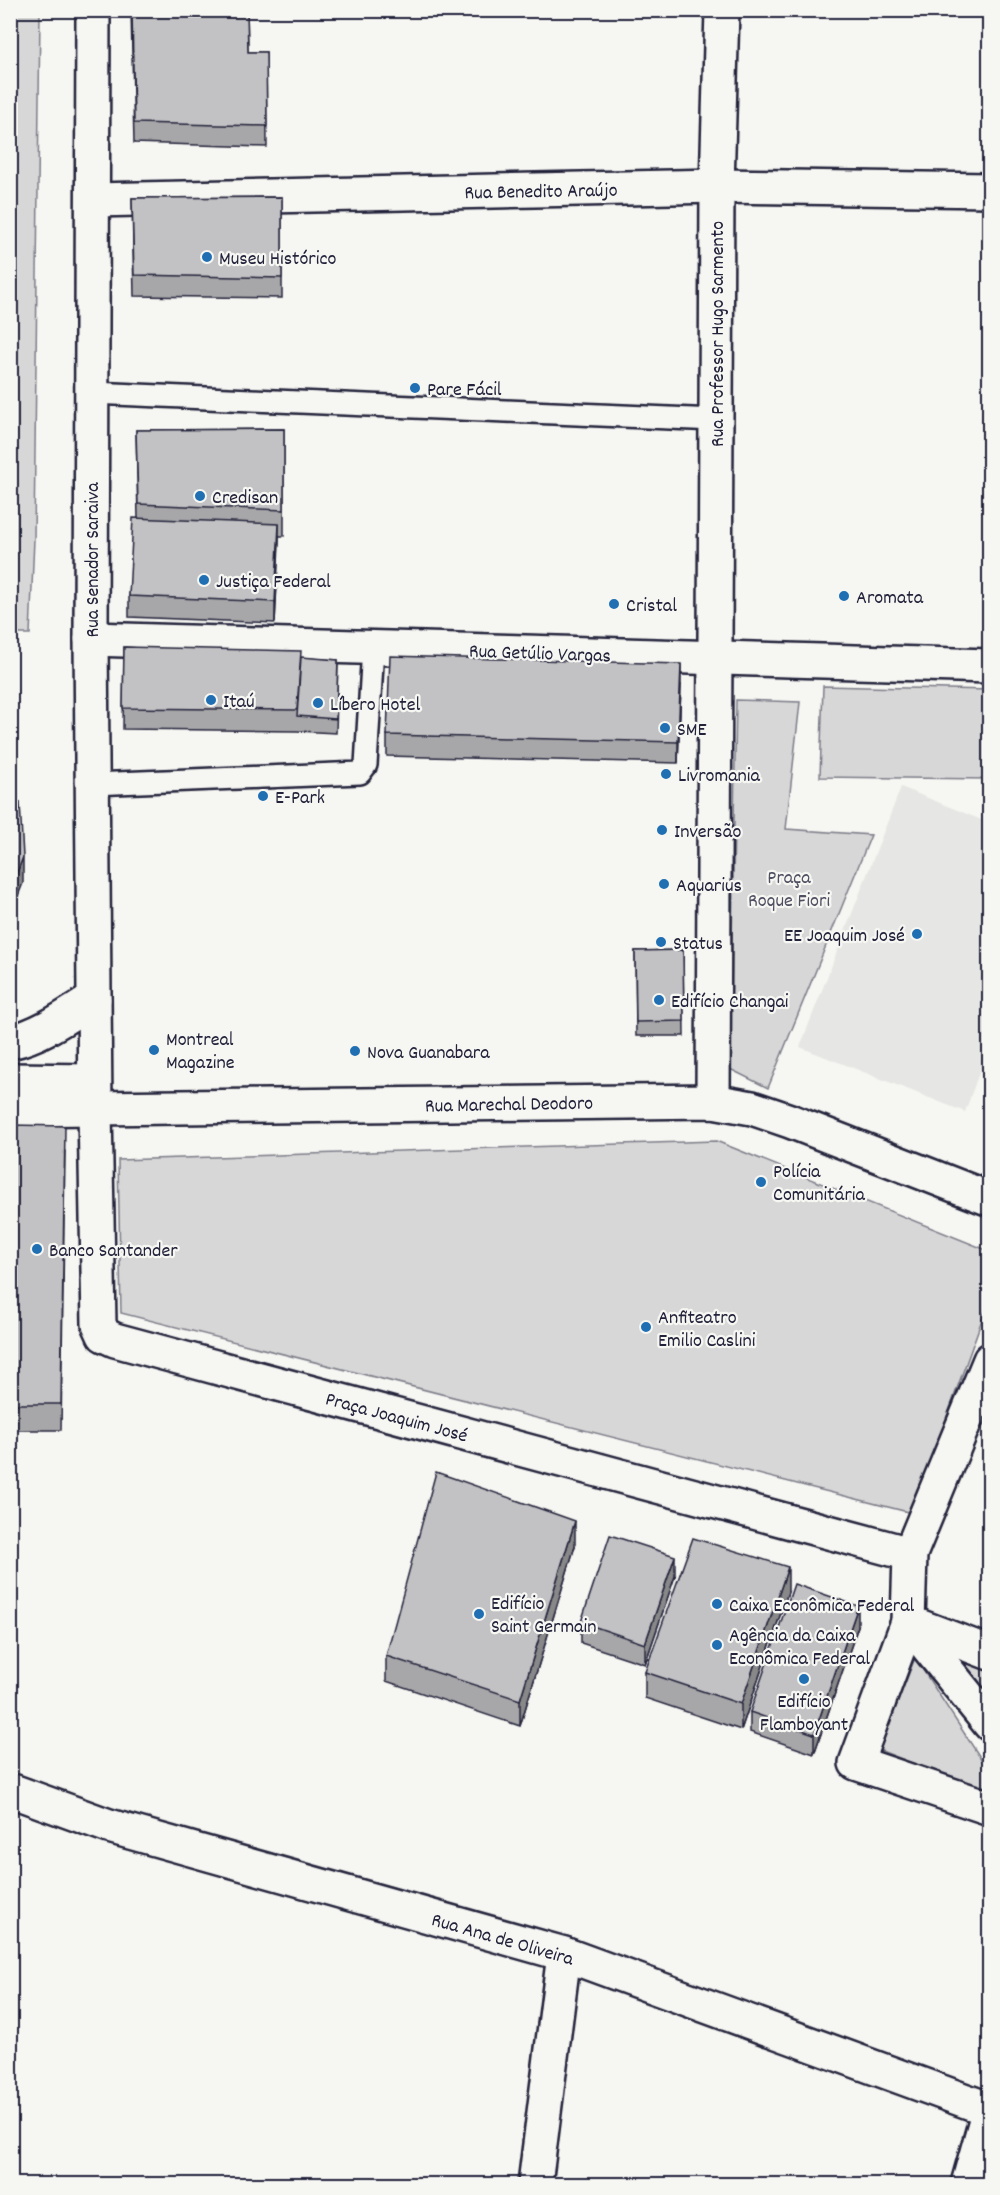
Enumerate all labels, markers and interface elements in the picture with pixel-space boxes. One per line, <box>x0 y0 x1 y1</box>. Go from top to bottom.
street label: Rua Benedito Araújo <box>464 178 618 208</box>
street label: Rua Professor Hugo Sarmento <box>705 221 733 447</box>
place label: Museu Histórico <box>219 246 336 274</box>
marker: Museu Histórico <box>200 250 214 264</box>
place label: Pare Fácil <box>427 377 502 405</box>
marker: Pare Fácil <box>408 381 422 395</box>
street label: Rua Senador Saraiva <box>80 482 108 638</box>
place label: Credisan <box>212 485 278 513</box>
marker: Credisan <box>193 489 207 503</box>
place label: Justiça Federal <box>216 569 331 597</box>
marker: Justiça Federal <box>197 573 211 587</box>
place label: Aromata <box>856 585 924 613</box>
marker: Aromata <box>837 589 851 603</box>
place label: Cristal <box>626 593 677 621</box>
marker: Cristal <box>607 597 621 611</box>
street label: Rua Getúlio Vargas <box>468 639 611 671</box>
place label: Itaú <box>223 689 255 717</box>
place label: Líbero Hotel <box>330 692 421 720</box>
marker: Itaú <box>204 693 218 707</box>
marker: Líbero Hotel <box>311 696 325 710</box>
place label: SME <box>677 717 707 745</box>
marker: SME <box>658 721 672 735</box>
place label: Livromania <box>678 763 761 791</box>
marker: Livromania <box>659 767 673 781</box>
place label: E-Park <box>275 785 325 813</box>
marker: E-Park <box>256 789 270 803</box>
place label: Inversão <box>674 819 741 847</box>
marker: Inversão <box>655 823 669 837</box>
park label: Praça Roque Fiori <box>748 865 830 916</box>
place label: Aquarius <box>676 873 742 901</box>
marker: Aquarius <box>657 877 671 891</box>
place label: EE Joaquim José <box>784 923 905 951</box>
marker: EE Joaquim José <box>910 927 924 941</box>
place label: Status <box>673 931 723 959</box>
marker: Status <box>654 935 668 949</box>
place label: Edifício Changai <box>671 989 789 1017</box>
marker: Edifício Changai <box>652 993 666 1007</box>
place label: Montreal Magazine <box>166 1027 235 1078</box>
place label: Nova Guanabara <box>367 1040 490 1068</box>
marker: Montreal Magazine <box>147 1043 161 1057</box>
marker: Nova Guanabara <box>348 1044 362 1058</box>
street label: Rua Marechal Deodoro <box>425 1091 593 1121</box>
place label: Polícia Comunitária <box>773 1159 865 1210</box>
marker: Polícia Comunitária <box>754 1175 768 1189</box>
place label: Banco Santander <box>49 1238 178 1266</box>
marker: Banco Santander <box>30 1242 44 1256</box>
place label: Anfiteatro Emilio Caslini <box>658 1305 756 1356</box>
marker: Anfiteatro Emilio Caslini <box>639 1320 653 1334</box>
street label: Praça Joaquim José <box>322 1386 470 1451</box>
place label: Edifício Saint Germain <box>491 1591 596 1642</box>
place label: Caixa Econômica Federal <box>729 1593 915 1621</box>
marker: Caixa Econômica Federal <box>710 1597 724 1611</box>
marker: Edifício Saint Germain <box>472 1607 486 1621</box>
place label: Agência da Caixa Econômica Federal <box>729 1623 870 1674</box>
marker: Agência da Caixa Econômica Federal <box>710 1638 724 1652</box>
marker: Edifício Flamboyant <box>797 1672 811 1686</box>
place label: Edifício Flamboyant <box>760 1689 848 1740</box>
street label: Rua Ana de Oliveira <box>428 1907 577 1975</box>

